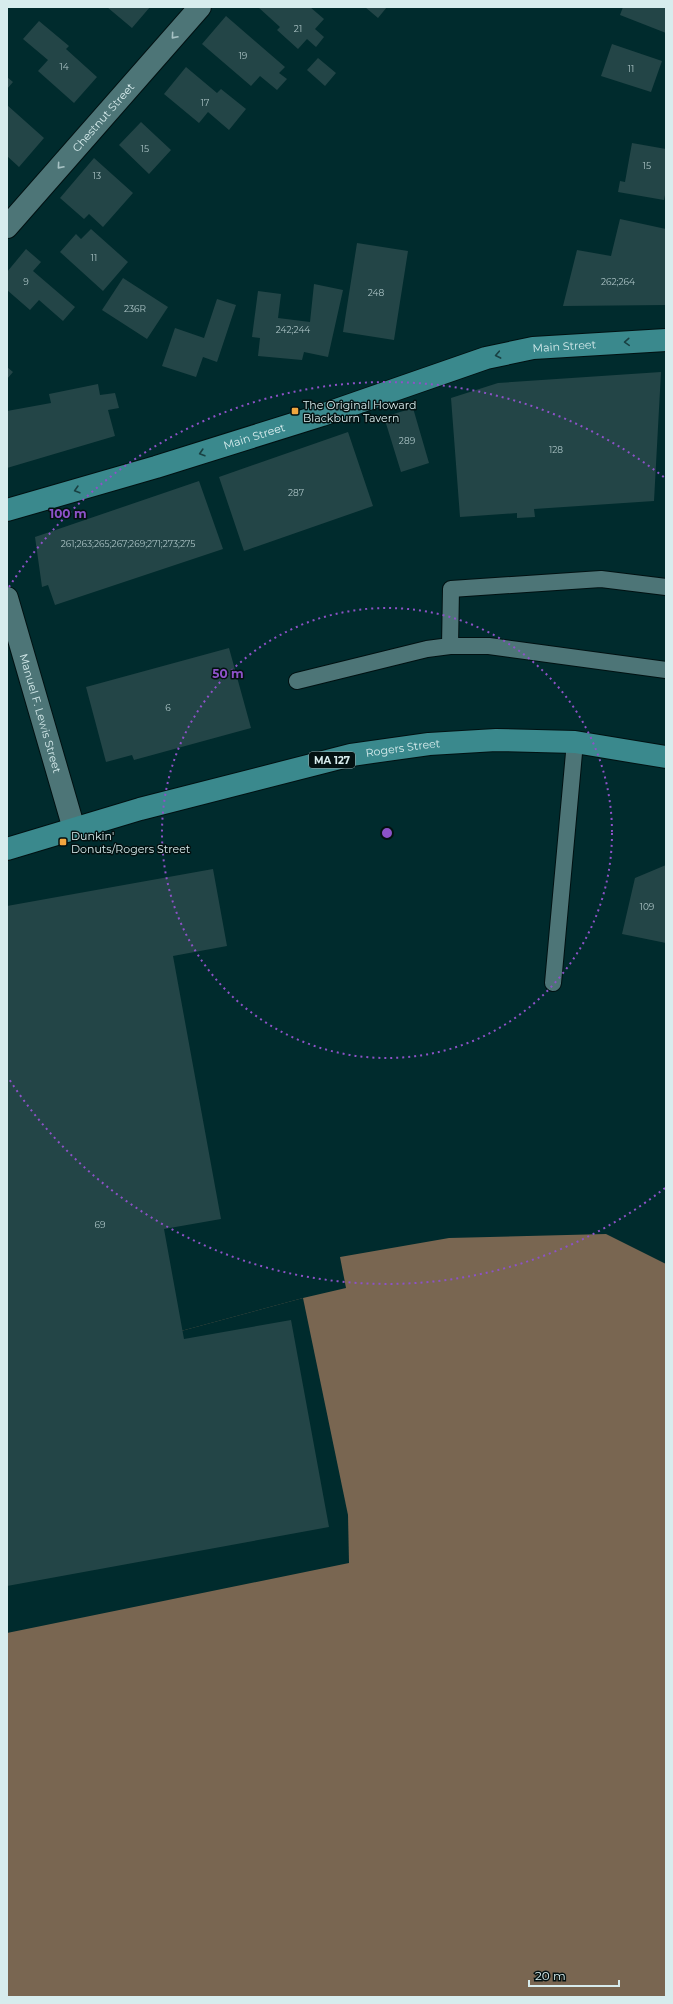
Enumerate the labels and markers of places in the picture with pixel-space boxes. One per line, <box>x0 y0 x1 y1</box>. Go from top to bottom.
place label: The Original Howard Blackburn Tavern <box>303 398 416 425</box>
marker: The Original Howard Blackburn Tavern <box>290 406 300 416</box>
centre of rings <box>380 826 394 840</box>
place label: Dunkin' Donuts/Rogers Street <box>71 829 191 856</box>
marker: Dunkin' Donuts/Rogers Street <box>58 837 68 847</box>

